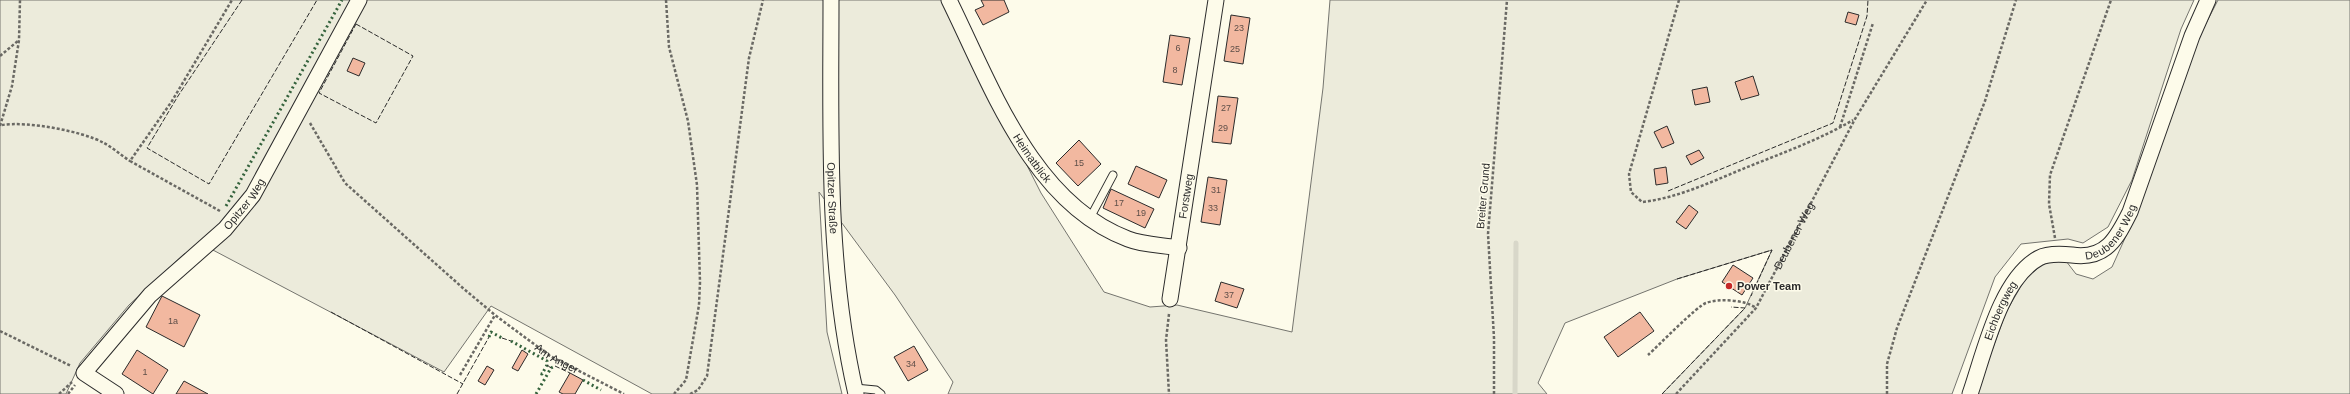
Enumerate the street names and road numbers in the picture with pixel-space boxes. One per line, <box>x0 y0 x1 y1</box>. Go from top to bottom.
street label: Heimatblick <box>1011 131 1054 185</box>
street label: Opitzer Straße <box>825 162 840 234</box>
street label: Breiter Grund <box>1474 163 1492 229</box>
street label: Forstweg <box>1176 173 1195 220</box>
street label: Opitzer Weg <box>221 176 267 232</box>
street label: Deubener Weg <box>1771 200 1816 271</box>
street label: Deubener Weg <box>2084 203 2138 262</box>
street label: Eichbergweg <box>1982 279 2019 342</box>
street label: Am Anger <box>533 341 581 376</box>

